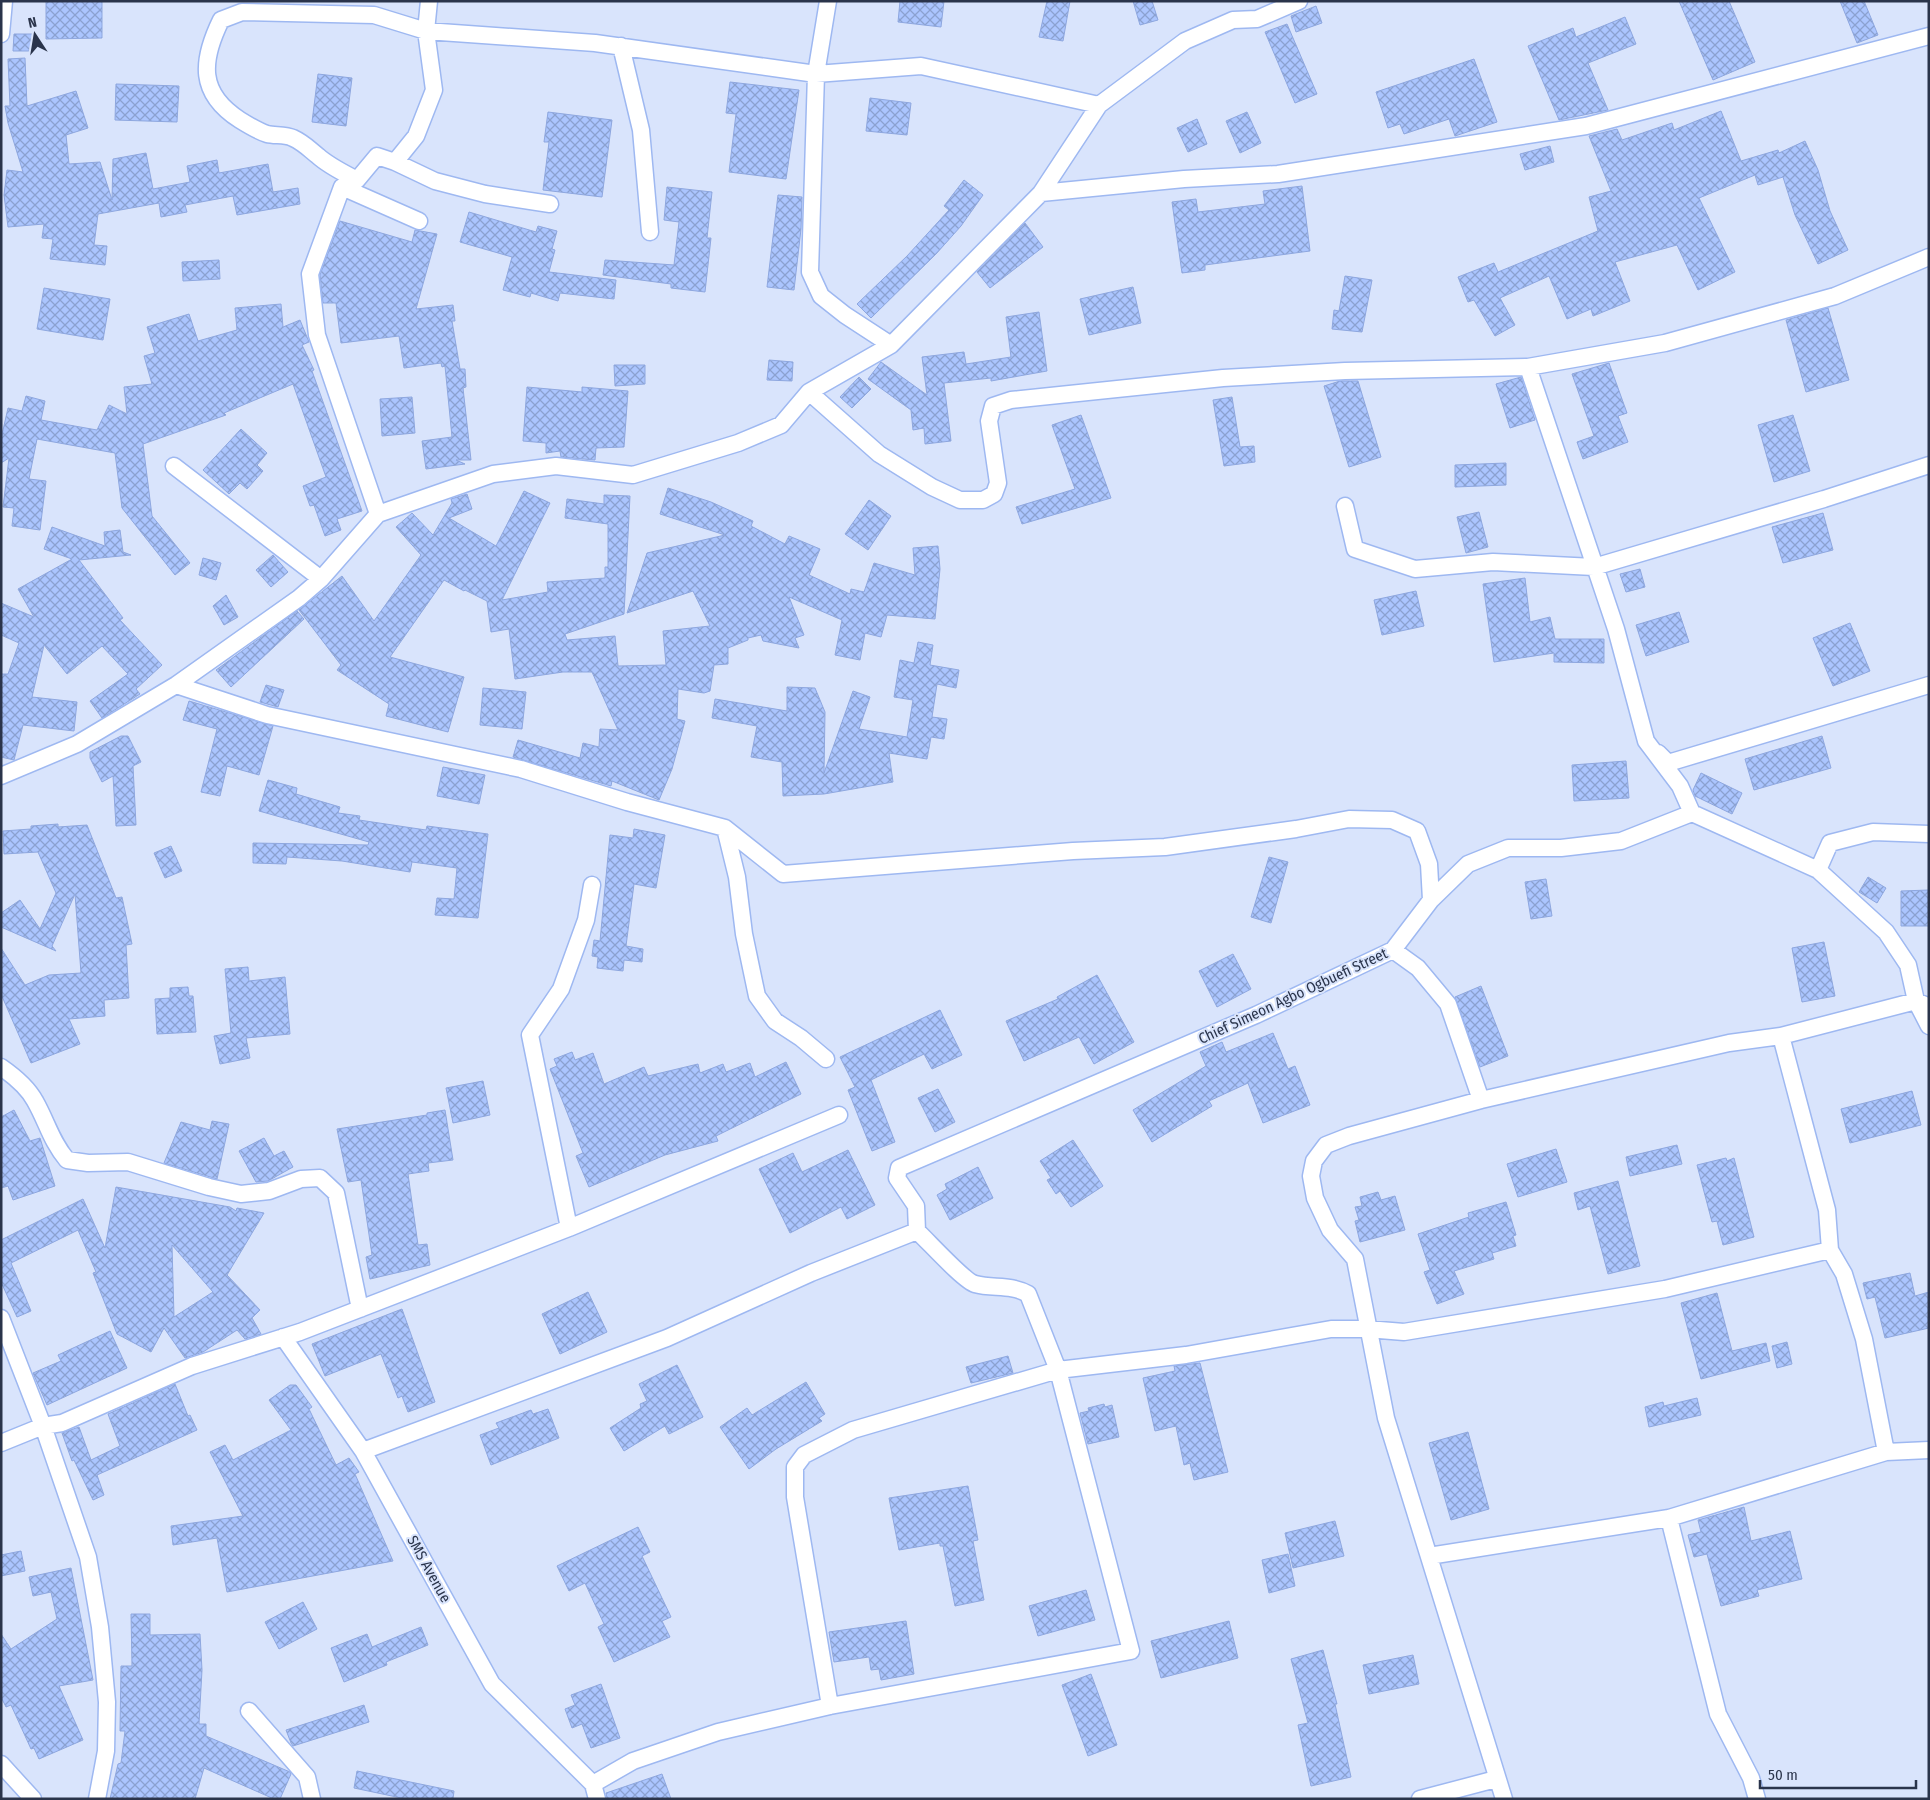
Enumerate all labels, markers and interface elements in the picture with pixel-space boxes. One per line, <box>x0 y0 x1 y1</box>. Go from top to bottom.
north arrow <box>10 10 60 60</box>
text: N <box>27 14 38 32</box>
street label: Chief Simeon Agbo Ogbuefi Street <box>1196 944 1390 1048</box>
street label: SMS Avenue <box>403 1532 455 1606</box>
scale bar <box>1760 1758 1916 1790</box>
text: 50 m <box>1768 1766 1798 1784</box>

